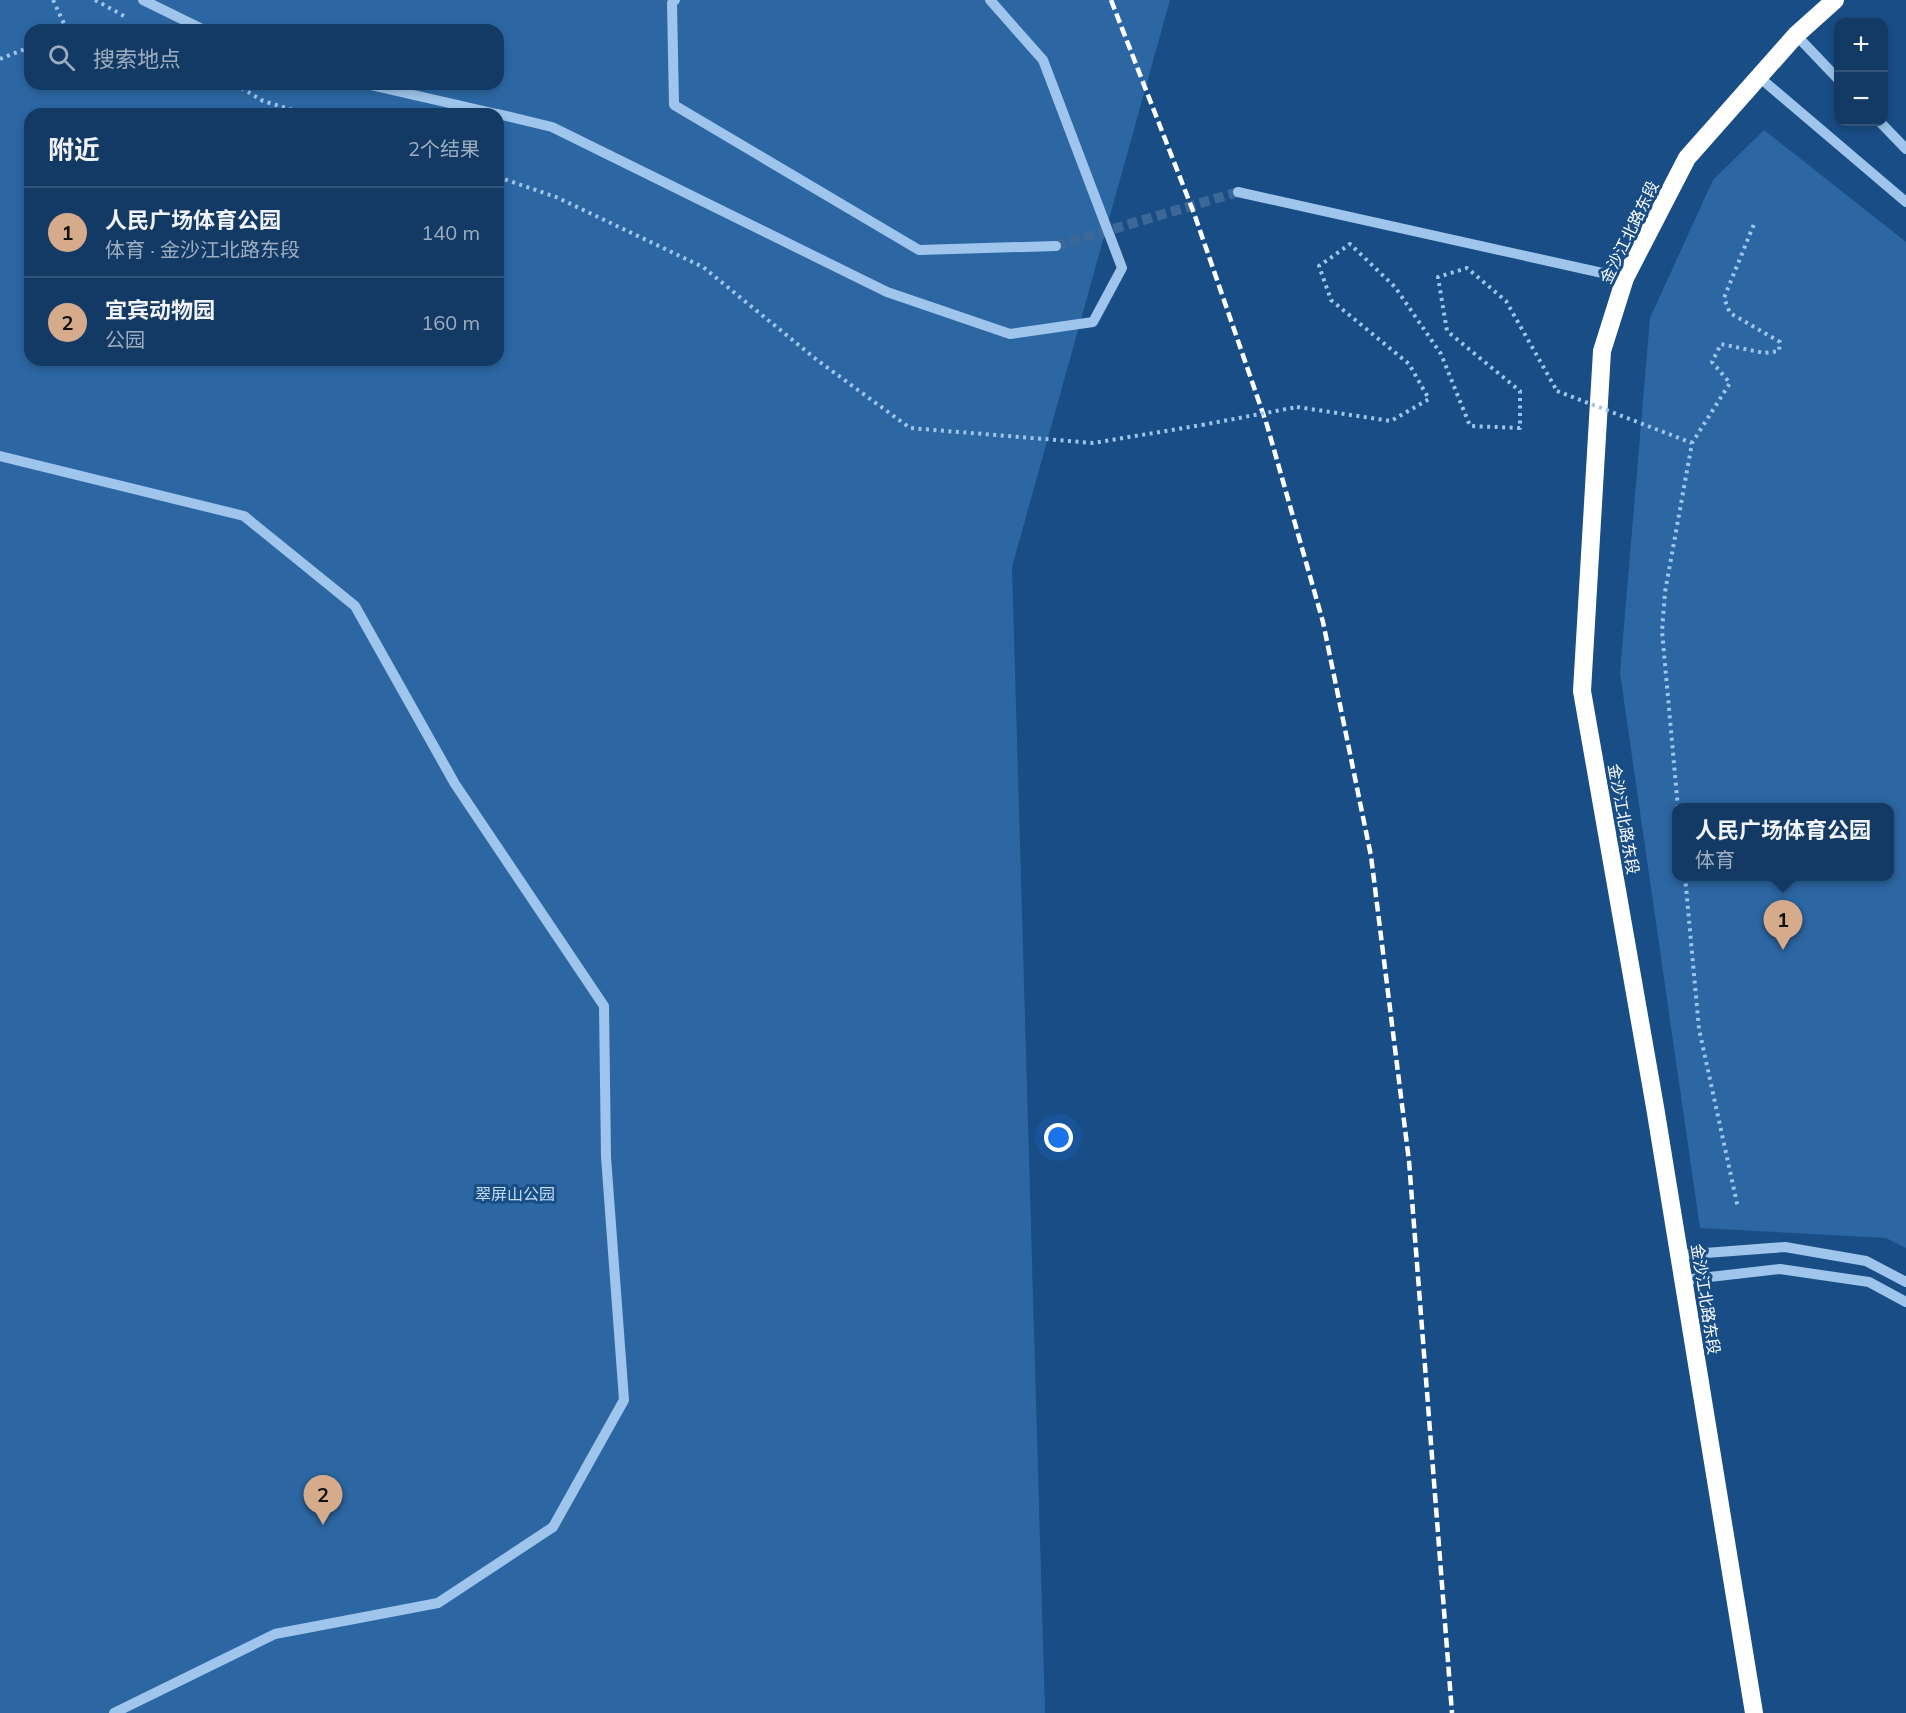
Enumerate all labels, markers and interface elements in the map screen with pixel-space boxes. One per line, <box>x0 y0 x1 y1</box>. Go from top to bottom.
map controls <box>1834 18 1888 126</box>
button: + <box>1834 18 1888 72</box>
search box <box>24 24 504 90</box>
icon: search <box>45 41 78 74</box>
text: 搜索地点 <box>93 45 181 73</box>
button: − <box>1834 72 1888 126</box>
text: 附近 <box>48 133 100 166</box>
text: 2个结果 <box>408 136 480 161</box>
street label: 金沙江北路东段 <box>1595 177 1663 287</box>
text: 人民广场体育公园 <box>105 206 281 234</box>
text: 1 <box>62 220 74 245</box>
text: 140 m <box>421 220 480 245</box>
text: 体育 · 金沙江北路东段 <box>105 237 300 262</box>
text: 宜宾动物园 <box>105 296 215 324</box>
text: 2 <box>62 310 74 335</box>
text: 160 m <box>421 310 480 335</box>
text: 公园 <box>105 327 145 352</box>
street label: 金沙江北路东段 <box>1604 762 1644 876</box>
popup <box>1672 803 1894 881</box>
text: 人民广场体育公园 <box>1695 816 1871 844</box>
text: 体育 <box>1695 847 1735 872</box>
pin: 1 <box>1764 900 1802 950</box>
your location <box>1044 1123 1073 1152</box>
park label: 翠屏山公园 <box>475 1184 555 1204</box>
street label: 金沙江北路东段 <box>1687 1242 1725 1356</box>
pin: 2 <box>304 1476 342 1525</box>

